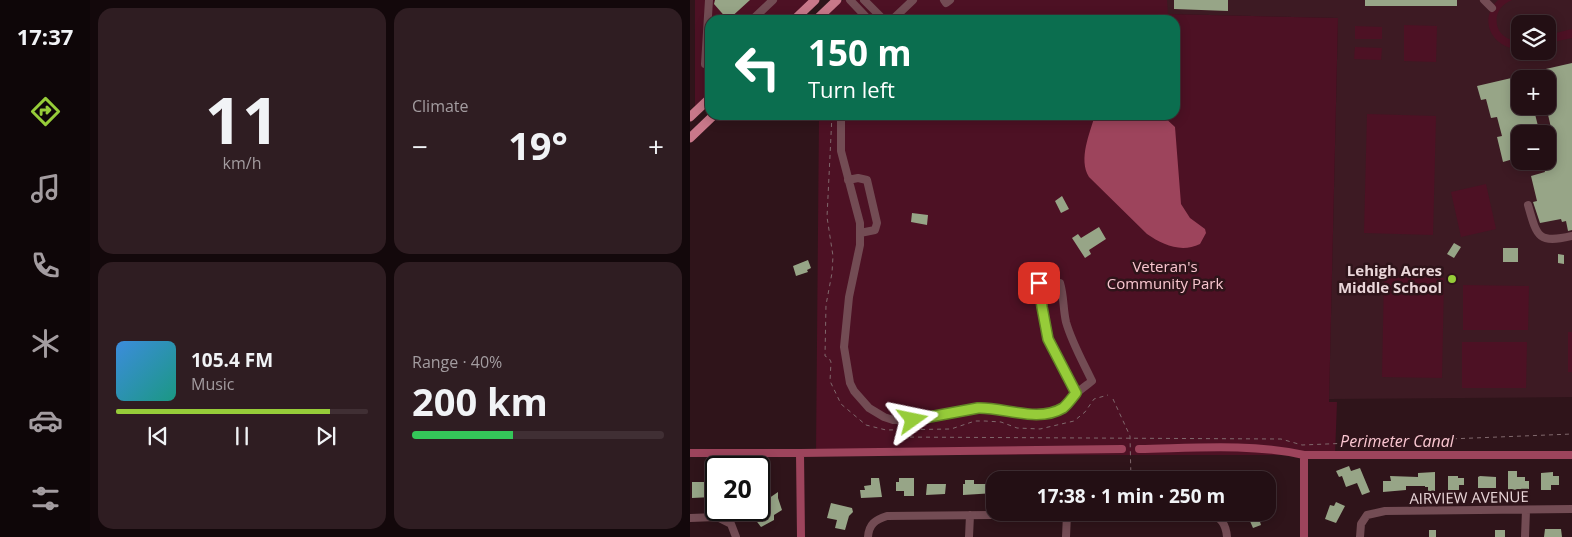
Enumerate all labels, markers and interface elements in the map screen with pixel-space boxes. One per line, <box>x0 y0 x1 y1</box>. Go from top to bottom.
map controls <box>1511 15 1556 170</box>
button: layers <box>1511 15 1556 60</box>
text: 17:37 <box>17 21 73 51</box>
text: 150 m <box>808 29 912 76</box>
icon: left <box>725 35 790 100</box>
button: + <box>1511 70 1556 115</box>
text: Turn left <box>808 74 895 104</box>
text: 11 <box>205 75 279 163</box>
icon: directions <box>28 94 63 129</box>
text: Climate <box>412 95 469 117</box>
text: 19° <box>508 119 568 171</box>
button: − <box>1511 125 1556 170</box>
text: − <box>412 127 428 165</box>
text: + <box>648 127 664 165</box>
text: km/h <box>223 152 261 174</box>
icon: music <box>28 171 63 206</box>
icon: phone <box>28 248 63 283</box>
park label: Veteran's Community Park <box>1107 256 1223 293</box>
place label: Lehigh Acres Middle School <box>1338 260 1442 297</box>
pin <box>1018 262 1060 304</box>
icon: arrive <box>1025 269 1053 297</box>
marker: Lehigh Acres Middle School <box>1446 273 1458 285</box>
icon: climate <box>28 326 63 361</box>
text: 105.4 FM <box>191 347 273 373</box>
text: Range · 40% <box>412 351 502 373</box>
text: Music <box>191 373 235 395</box>
text: 200 km <box>412 375 548 427</box>
position arrow <box>886 393 938 445</box>
icon: car <box>28 403 63 438</box>
icon: previous <box>144 422 172 450</box>
icon: pause <box>228 422 256 450</box>
icon: next <box>312 422 340 450</box>
water label: Perimeter Canal <box>1340 430 1455 452</box>
speed limit sign: 20 <box>705 456 770 521</box>
icon: filters <box>28 481 63 516</box>
text: 17:38 · 1 min · 250 m <box>1037 483 1225 509</box>
street label: AIRVIEW AVENUE <box>1409 486 1529 508</box>

